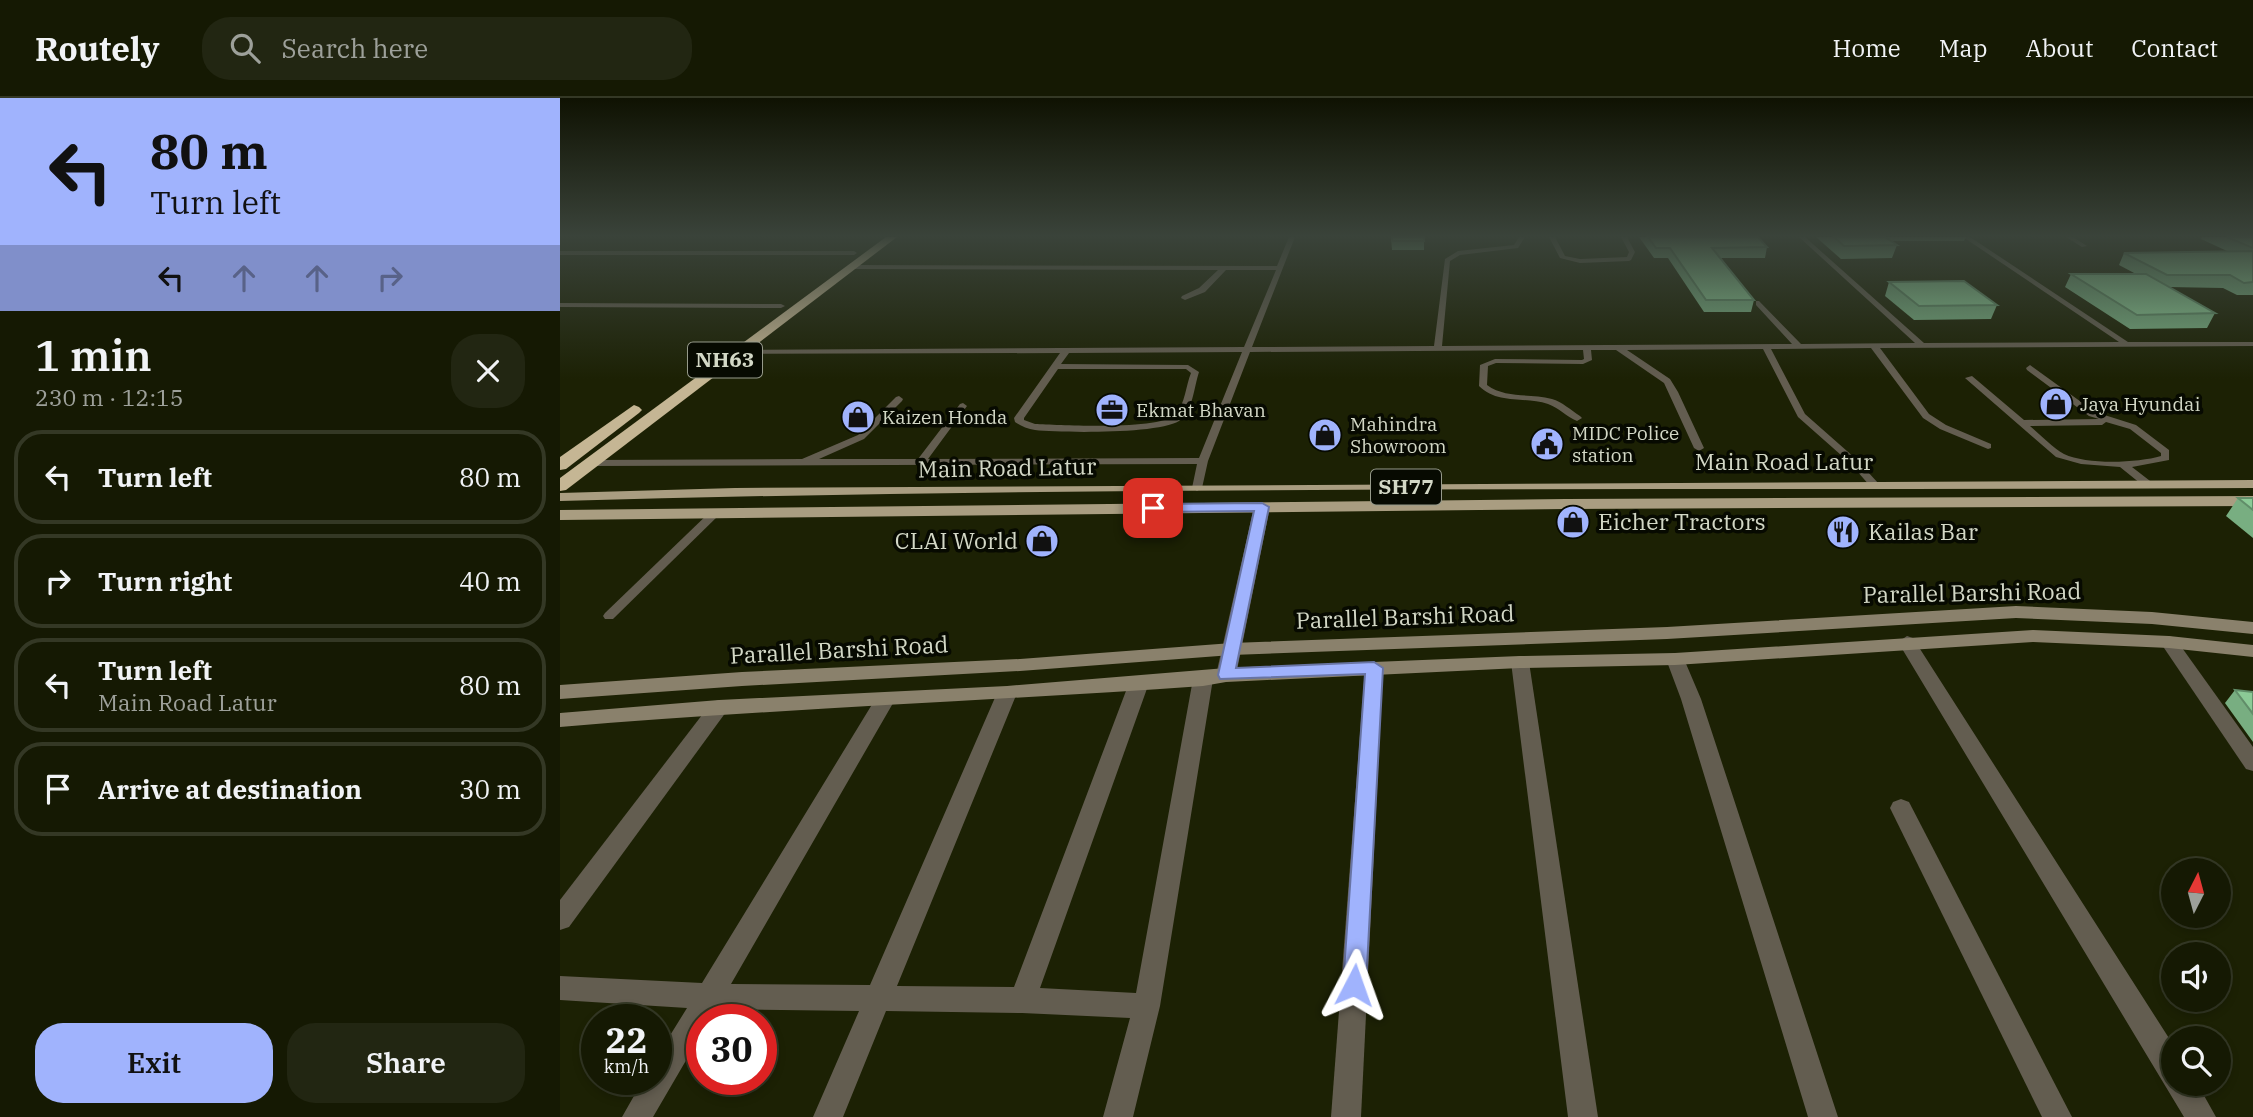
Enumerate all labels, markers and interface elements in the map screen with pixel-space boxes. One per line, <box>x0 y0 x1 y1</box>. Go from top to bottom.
search box <box>202 17 692 80</box>
text: Routely <box>35 27 160 70</box>
icon: search <box>226 29 264 67</box>
text: Search here <box>282 31 428 65</box>
text: Home <box>1833 32 1901 64</box>
text: Map <box>1939 32 1987 64</box>
text: About <box>2025 32 2093 64</box>
text: Contact <box>2131 32 2218 64</box>
text: 80 m <box>150 119 268 182</box>
icon: left <box>35 126 126 217</box>
text: Turn left <box>150 181 281 223</box>
icon: left <box>152 259 190 297</box>
icon: ahead <box>225 259 263 297</box>
icon: ahead <box>298 259 336 297</box>
icon: right <box>371 259 409 297</box>
text: 1 min <box>35 328 152 383</box>
button: close <box>451 334 525 408</box>
road number: NH63 <box>688 342 762 378</box>
text: 230 m · 12:15 <box>35 382 184 412</box>
shop icon: Jaya Hyundai <box>2037 385 2075 423</box>
office icon: Ekmat Bhavan <box>1093 391 1131 429</box>
place label: Jaya Hyundai <box>2080 392 2200 416</box>
shop icon: Kaizen Honda <box>839 398 877 436</box>
place label: Ekmat Bhavan <box>1136 398 1266 422</box>
place label: Kaizen Honda <box>882 405 1007 429</box>
place label: Mahindra Showroom <box>1350 412 1447 458</box>
shop icon: Mahindra Showroom <box>1306 416 1344 454</box>
place label: MIDC Police station <box>1572 421 1679 467</box>
public building icon: MIDC Police station <box>1528 425 1566 463</box>
street label: Main Road Latur <box>1695 446 1873 476</box>
street label: Main Road Latur <box>917 450 1097 484</box>
icon: left <box>39 458 77 496</box>
text: Turn left <box>98 460 212 494</box>
text: 80 m <box>459 460 521 494</box>
road number: SH77 <box>1371 470 1441 504</box>
pin <box>1123 478 1183 538</box>
icon: arrive <box>1134 489 1172 527</box>
shop icon: Eicher Tractors <box>1554 503 1592 541</box>
place label: Eicher Tractors <box>1598 506 1766 536</box>
restaurant icon: Kailas Bar <box>1824 513 1862 551</box>
place label: Kailas Bar <box>1868 516 1978 546</box>
shop icon: CLAI World <box>1023 522 1061 560</box>
place label: CLAI World <box>895 525 1018 555</box>
icon: right <box>39 562 77 600</box>
text: Turn right <box>98 564 232 598</box>
text: 40 m <box>459 564 521 598</box>
street label: Parallel Barshi Road <box>1862 575 2082 609</box>
street label: Parallel Barshi Road <box>1295 597 1515 635</box>
street label: Parallel Barshi Road <box>729 628 949 670</box>
text: Turn left <box>98 653 212 687</box>
icon: left <box>39 666 77 704</box>
text: 80 m <box>459 668 521 702</box>
text: Main Road Latur <box>98 687 277 717</box>
icon: arrive <box>39 770 77 808</box>
text: Arrive at destination <box>98 772 362 806</box>
text: 30 m <box>459 772 521 806</box>
north arrow <box>2161 858 2231 928</box>
map controls <box>2161 858 2231 1096</box>
button: sound <box>2161 942 2231 1012</box>
position arrow <box>1317 948 1391 1022</box>
speed limit sign: 30 <box>686 1004 777 1095</box>
text: 22 <box>605 1017 648 1063</box>
button: Exit <box>35 1023 273 1103</box>
button: Share <box>287 1023 525 1103</box>
button: search <box>2161 1026 2231 1096</box>
text: km/h <box>604 1055 649 1078</box>

